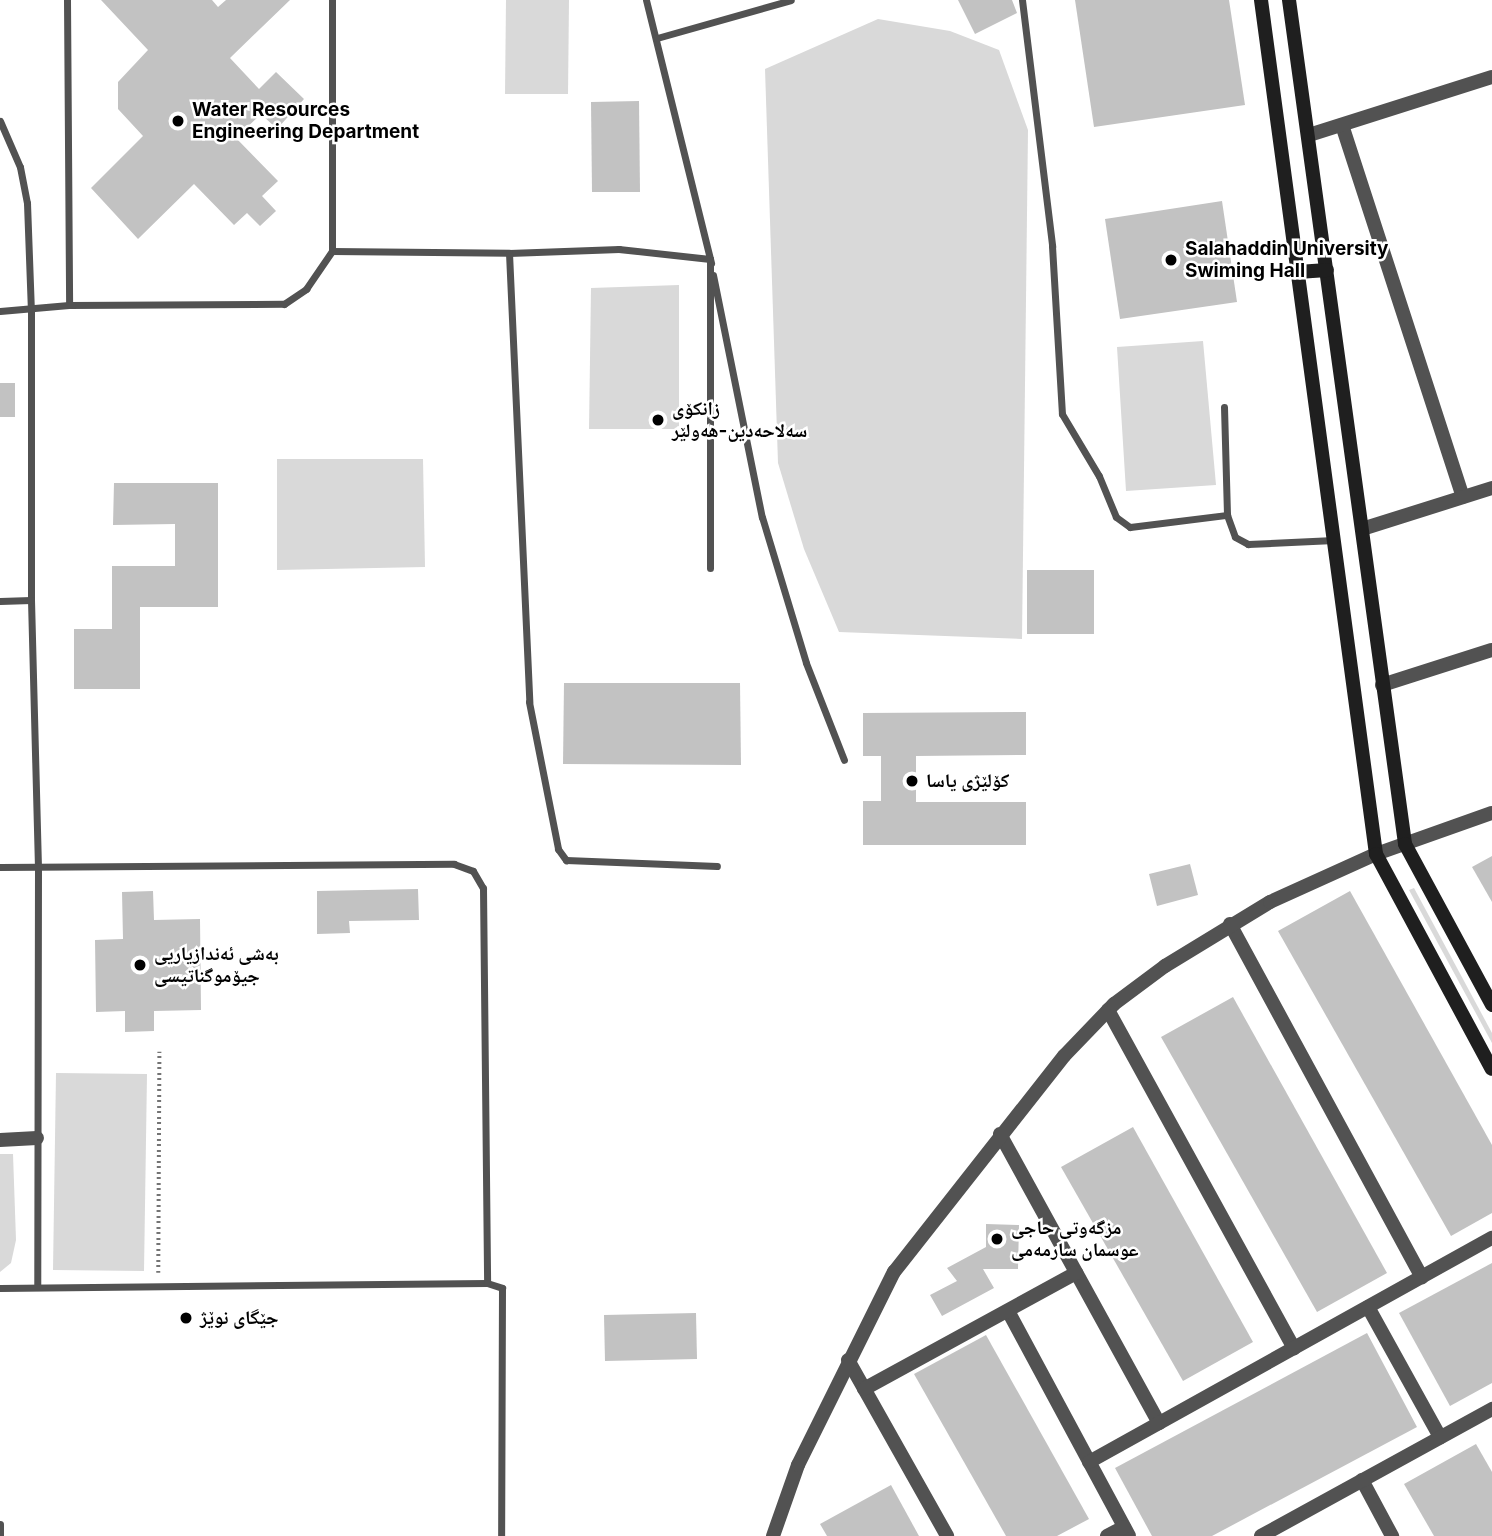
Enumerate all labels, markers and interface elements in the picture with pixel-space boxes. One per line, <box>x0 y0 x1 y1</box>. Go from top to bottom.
place label: Water Resources Engineering Department <box>192 99 419 143</box>
marker: Water Resources Engineering Department <box>170 113 186 129</box>
place label: Salahaddin University Swiming Hall <box>1185 238 1389 282</box>
marker: Salahaddin University Swiming Hall <box>1163 252 1179 268</box>
place label: زانکۆی سەلاحەدین-هەولێر <box>672 398 807 442</box>
marker: زانکۆی سەلاحەدین-هەولێر <box>650 412 666 428</box>
place label: کۆلێژی یاسا <box>926 770 1010 792</box>
marker: کۆلێژی یاسا <box>904 773 920 789</box>
place label: بەشی ئەندازیاریی جیۆموگناتیسی <box>154 943 279 987</box>
marker: بەشی ئەندازیاریی جیۆموگناتیسی <box>132 957 148 973</box>
place label: مزگەوتی حاجی عوسمان سارمەمی <box>1011 1217 1139 1261</box>
marker: مزگەوتی حاجی عوسمان سارمەمی <box>989 1231 1005 1247</box>
place label: جێگای نوێژ <box>200 1307 279 1329</box>
marker: جێگای نوێژ <box>178 1310 194 1326</box>

